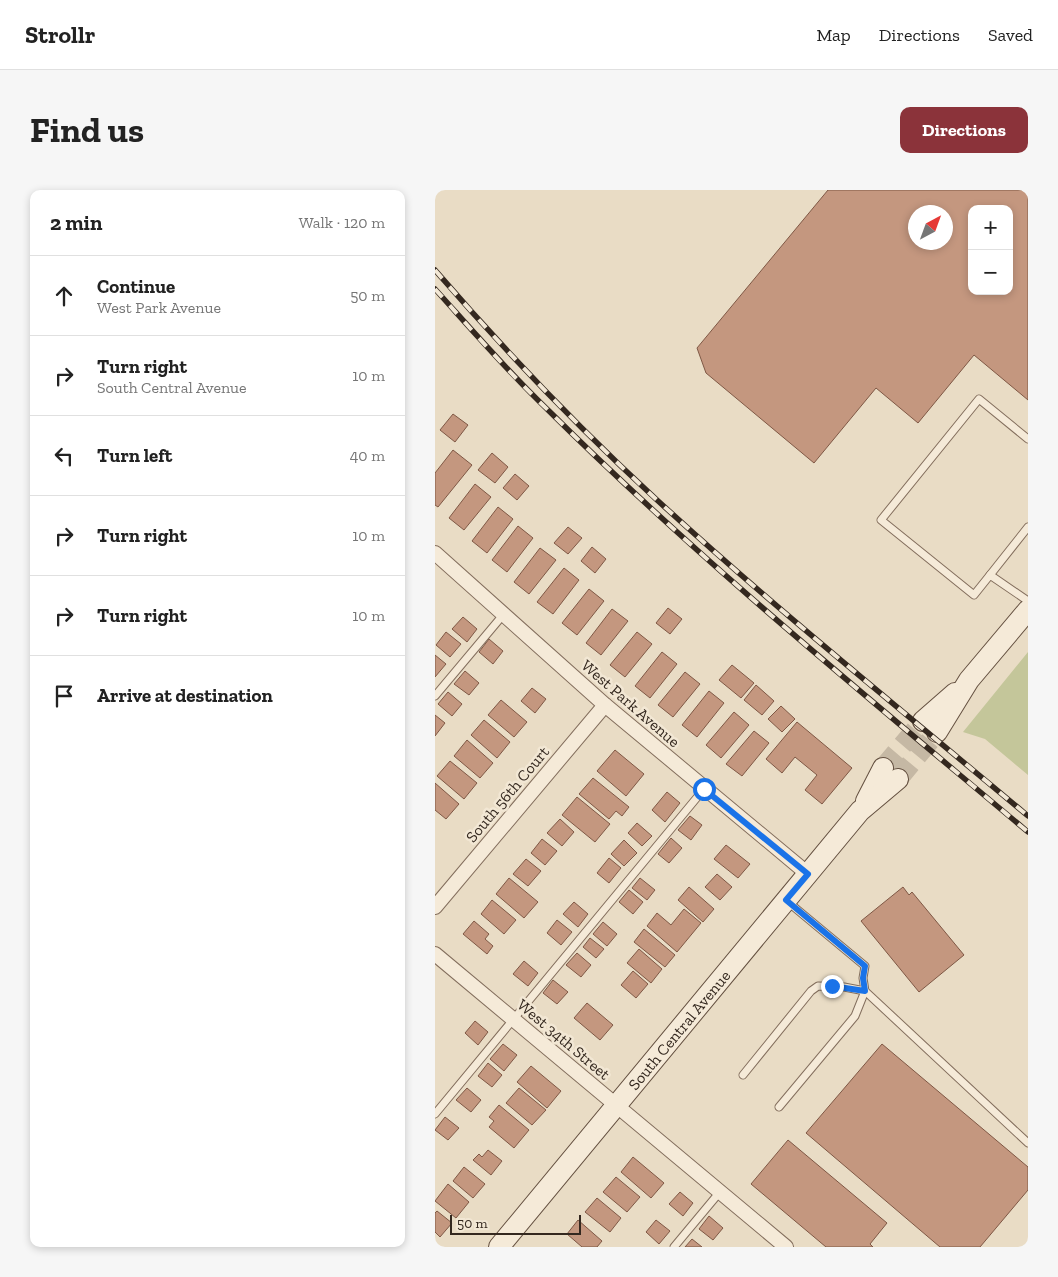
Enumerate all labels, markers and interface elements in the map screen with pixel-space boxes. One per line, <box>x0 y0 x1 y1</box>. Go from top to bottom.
text: Strollr <box>25 20 95 49</box>
text: Map <box>816 24 851 46</box>
text: Directions <box>879 24 960 46</box>
text: Saved <box>988 24 1033 46</box>
button: Directions <box>900 107 1028 153</box>
text: Find us <box>30 109 144 151</box>
north arrow <box>908 205 953 250</box>
map controls <box>968 205 1013 295</box>
button: + <box>968 205 1013 250</box>
text: 2 min <box>50 210 102 235</box>
text: Walk · 120 m <box>299 213 385 232</box>
button: − <box>968 250 1013 295</box>
text: Continue <box>97 275 175 298</box>
icon: ahead <box>50 282 78 310</box>
text: 50 m <box>350 286 385 305</box>
text: West Park Avenue <box>97 298 221 317</box>
text: Turn right <box>97 355 187 378</box>
icon: right <box>50 362 78 390</box>
text: 10 m <box>352 366 385 385</box>
text: South Central Avenue <box>97 378 247 397</box>
icon: left <box>50 442 78 470</box>
text: Turn left <box>97 444 172 467</box>
text: 40 m <box>350 446 385 465</box>
icon: right <box>50 522 78 550</box>
text: Turn right <box>97 524 187 547</box>
text: 10 m <box>352 526 385 545</box>
icon: right <box>50 602 78 630</box>
text: Turn right <box>97 604 187 627</box>
text: 10 m <box>352 606 385 625</box>
street label: West Park Avenue <box>578 656 684 751</box>
icon: arrive <box>50 682 78 710</box>
text: Arrive at destination <box>97 684 273 707</box>
street label: South 56th Court <box>462 742 553 846</box>
route start <box>693 778 716 801</box>
street label: South Central Avenue <box>624 966 734 1094</box>
route end <box>821 975 844 998</box>
street label: West 34th Street <box>513 995 614 1084</box>
scale bar <box>450 1212 581 1235</box>
text: 50 m <box>457 1215 488 1232</box>

